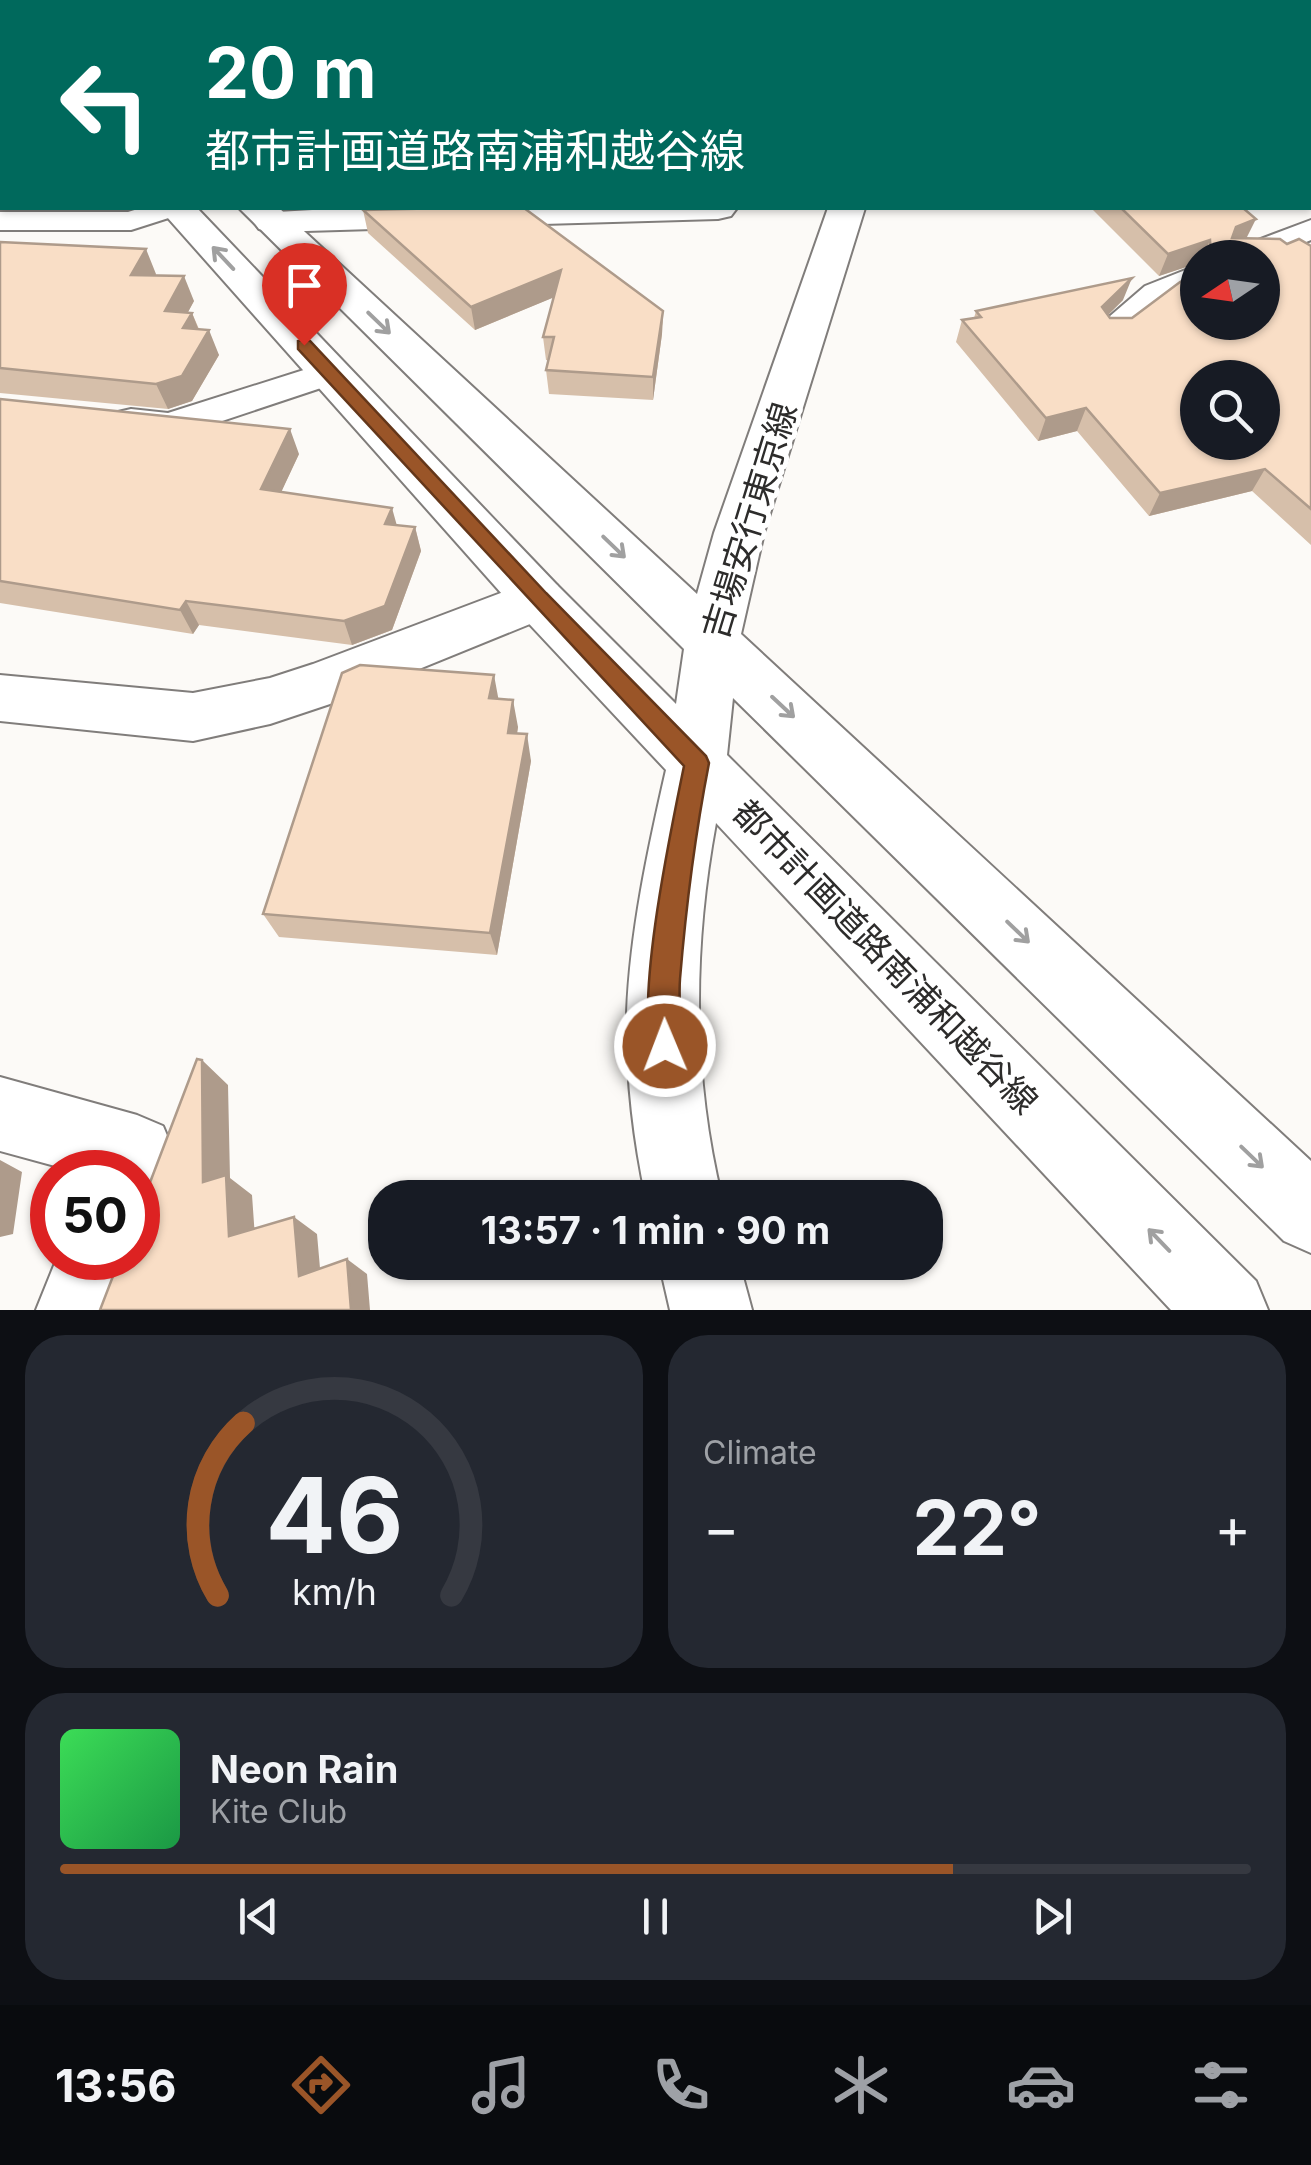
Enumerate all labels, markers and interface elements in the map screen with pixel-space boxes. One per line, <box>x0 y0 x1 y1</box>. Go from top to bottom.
text: 20 m <box>205 30 377 115</box>
icon: left <box>40 40 170 170</box>
text: 都市計画道路南浦和越谷線 <box>205 123 745 178</box>
north arrow <box>1180 240 1280 340</box>
map controls <box>1180 240 1280 460</box>
pin <box>262 243 347 346</box>
one-way arrow <box>212 246 235 271</box>
icon: arrive <box>277 258 332 313</box>
one-way arrow <box>366 311 390 335</box>
button: search <box>1180 360 1280 460</box>
street label: 吉場安行東京線 <box>693 397 805 644</box>
one-way arrow <box>601 535 626 559</box>
one-way arrow <box>770 695 794 719</box>
street label: 都市計画道路南浦和越谷線 <box>725 791 1047 1122</box>
one-way arrow <box>1005 920 1029 944</box>
position arrow <box>613 994 717 1098</box>
one-way arrow <box>1239 1145 1263 1169</box>
speed limit sign: 50 <box>30 1150 160 1280</box>
text: 13:57 · 1 min · 90 m <box>481 1207 830 1253</box>
one-way arrow <box>1147 1228 1171 1252</box>
text: Climate <box>703 1433 817 1472</box>
text: 46 <box>265 1452 403 1578</box>
text: 22° <box>913 1482 1041 1573</box>
text: − <box>703 1495 739 1561</box>
text: + <box>1215 1495 1251 1561</box>
text: km/h <box>292 1570 376 1614</box>
text: Neon Rain <box>210 1746 398 1792</box>
text: Kite Club <box>210 1792 347 1831</box>
icon: previous <box>231 1889 286 1944</box>
icon: pause <box>628 1889 683 1944</box>
icon: next <box>1025 1889 1080 1944</box>
icon: directions <box>286 2050 356 2120</box>
icon: music <box>466 2050 536 2120</box>
icon: phone <box>646 2050 716 2120</box>
icon: climate <box>826 2050 896 2120</box>
icon: car <box>1006 2050 1076 2120</box>
icon: filters <box>1186 2050 1256 2120</box>
text: 13:56 <box>55 2058 176 2113</box>

